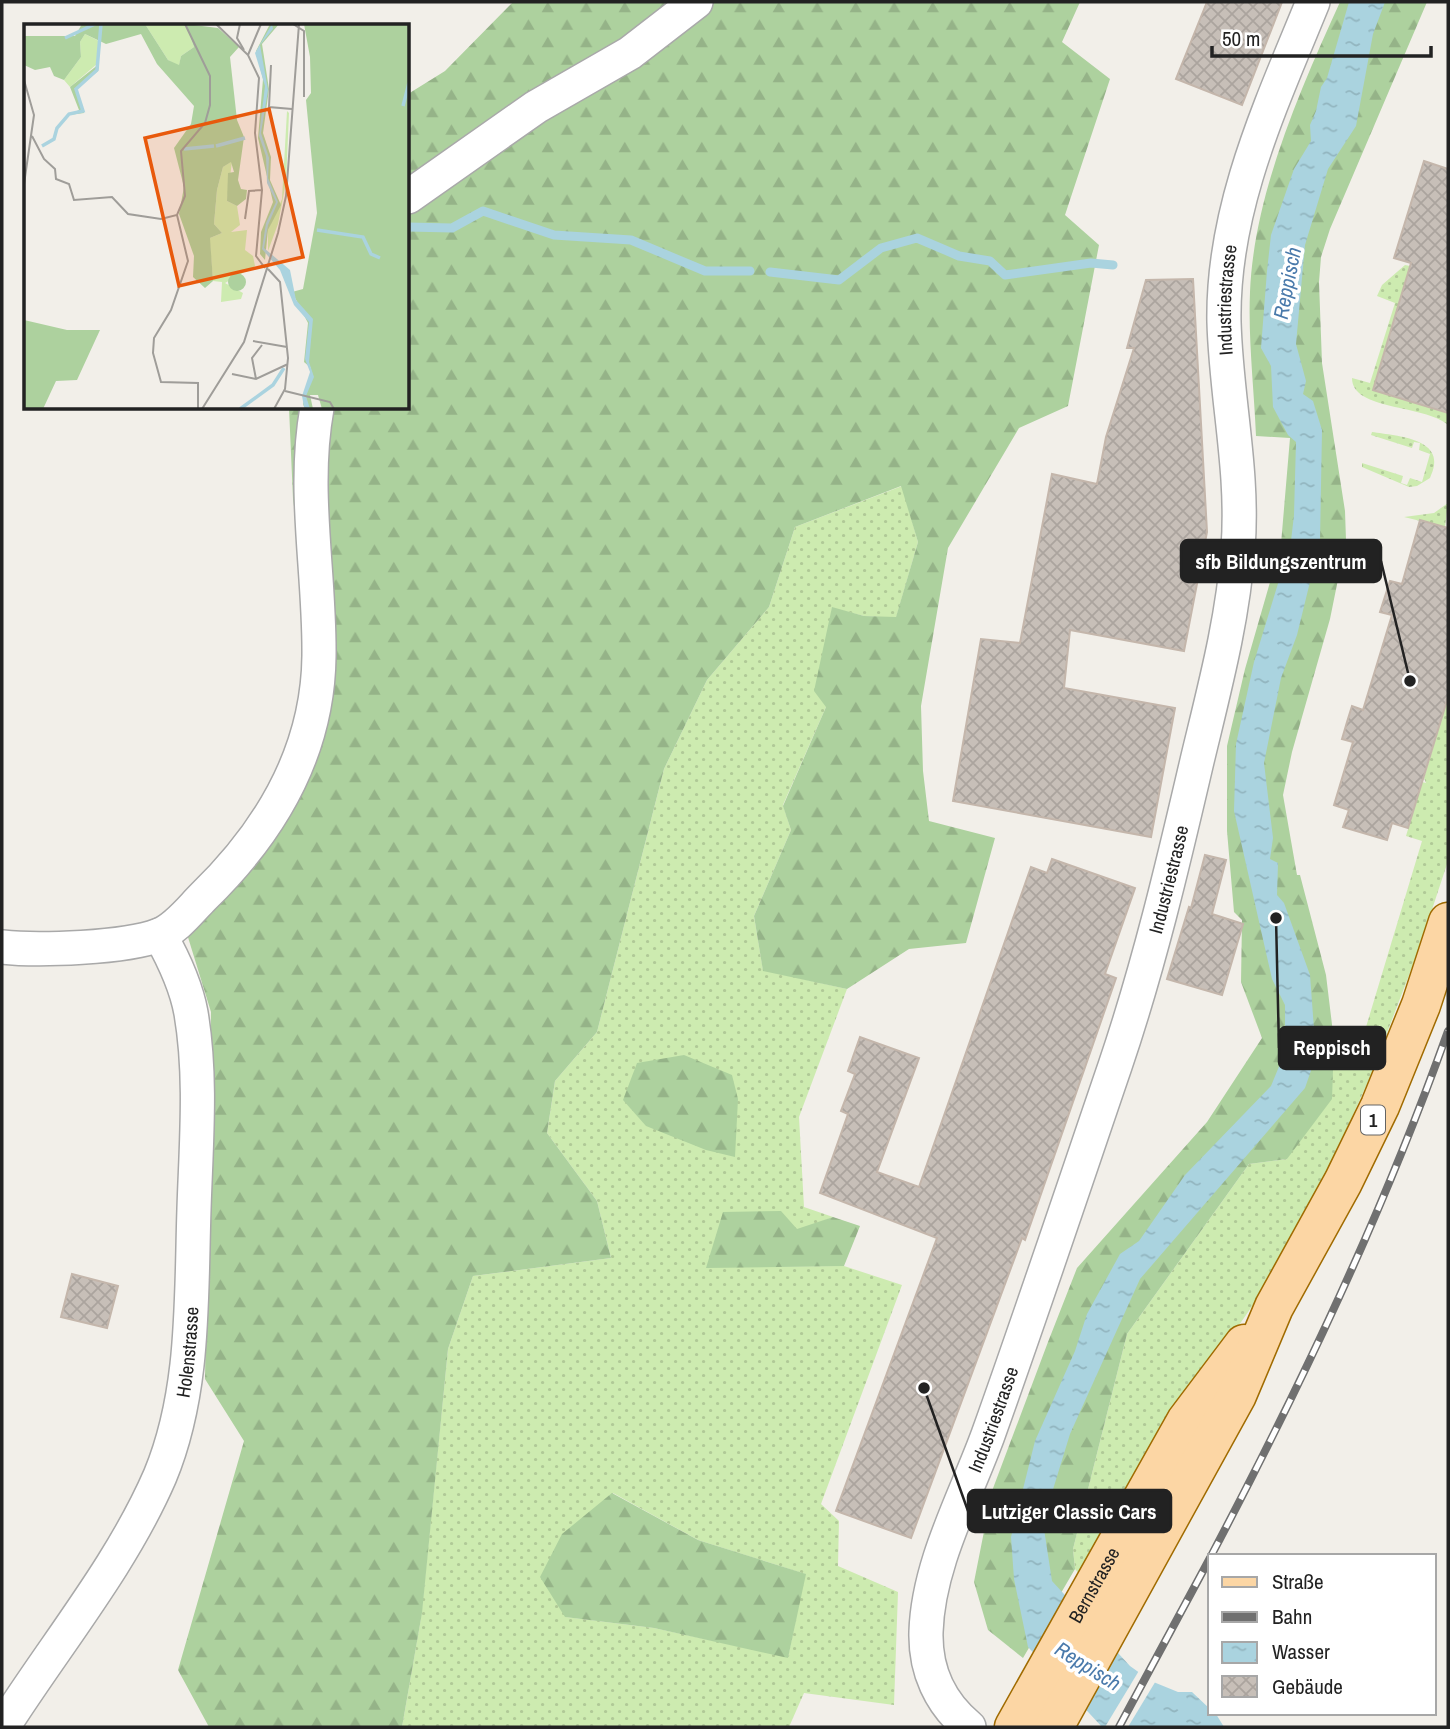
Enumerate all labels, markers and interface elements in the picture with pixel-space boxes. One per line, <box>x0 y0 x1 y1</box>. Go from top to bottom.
scale bar <box>1212 14 1431 58</box>
inset map <box>24 24 410 410</box>
text: 50 m <box>1222 24 1260 53</box>
street label: Industriestrasse <box>1211 243 1243 356</box>
water label: Reppisch <box>1266 245 1308 321</box>
callout: sfb Bildungszentrum <box>1181 540 1381 582</box>
text: sfb Bildungszentrum <box>1195 547 1367 576</box>
street label: Industriestrasse <box>1142 823 1194 937</box>
callout: Reppisch <box>1279 1027 1385 1069</box>
text: Reppisch <box>1293 1033 1371 1062</box>
road number: 1 <box>1361 1106 1385 1134</box>
street label: Holenstrasse <box>170 1306 204 1399</box>
street label: Industriestrasse <box>962 1363 1024 1476</box>
callout: Lutziger Classic Cars <box>968 1490 1171 1532</box>
text: Lutziger Classic Cars <box>981 1497 1157 1526</box>
street label: Bernstrasse <box>1062 1542 1126 1628</box>
legend <box>1208 1554 1436 1715</box>
text: Straße <box>1272 1567 1324 1596</box>
text: Bahn <box>1272 1602 1312 1631</box>
water label: Reppisch <box>1049 1634 1127 1698</box>
text: Wasser <box>1272 1637 1330 1666</box>
text: Gebäude <box>1272 1672 1343 1701</box>

